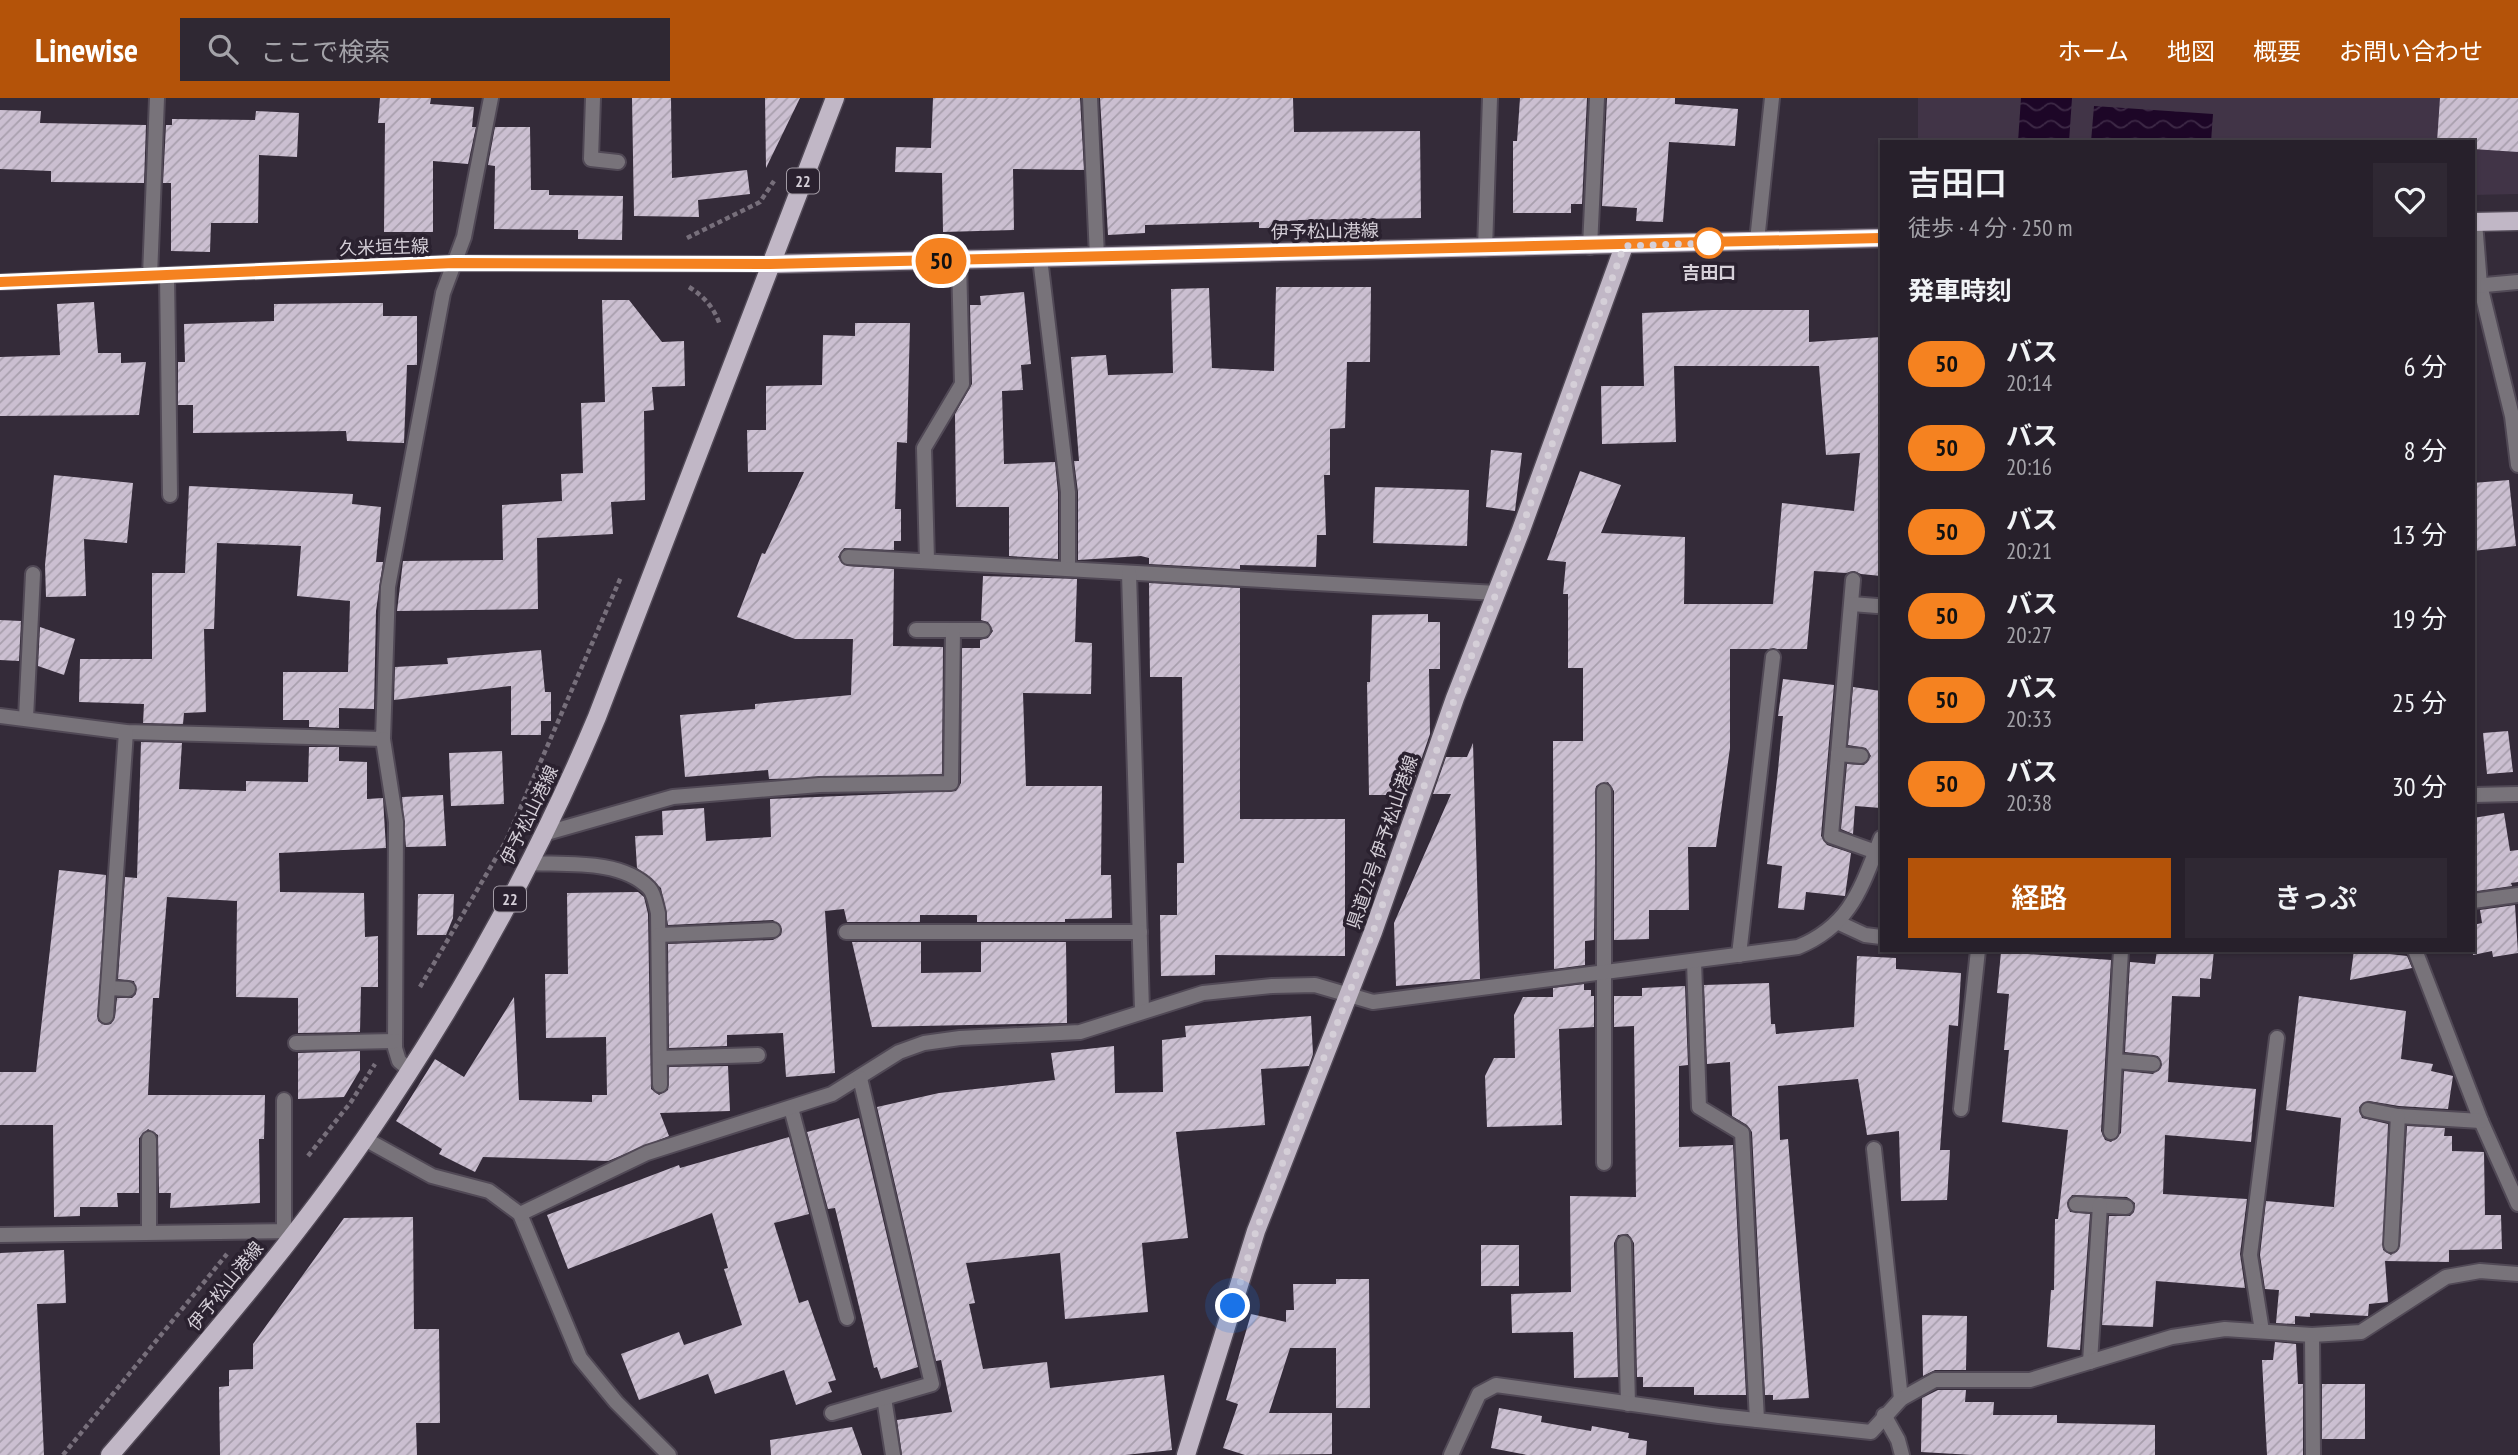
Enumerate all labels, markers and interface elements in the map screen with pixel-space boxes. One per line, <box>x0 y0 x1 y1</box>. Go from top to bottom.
search box <box>180 18 670 81</box>
text: Linewise <box>35 28 138 71</box>
icon: search <box>204 30 242 68</box>
text: ここで検索 <box>260 35 390 68</box>
text: ホーム <box>2058 36 2129 67</box>
text: 地図 <box>2167 36 2215 67</box>
text: 概要 <box>2253 36 2301 67</box>
text: お問い合わせ <box>2339 36 2483 67</box>
text: 吉田口 <box>1908 161 2007 204</box>
button: heart <box>2373 163 2447 237</box>
road number: 22 <box>787 169 819 194</box>
text: 徒歩 · 4 分 · 250 m <box>1908 213 2072 242</box>
street label: 伊予松山港線 <box>1271 219 1379 243</box>
marker: 吉田口 <box>1694 228 1724 258</box>
street label: 久米垣生線 <box>339 234 429 260</box>
line badge: 50 <box>909 238 972 284</box>
text: 50 <box>930 245 952 276</box>
place label: 吉田口 <box>1682 261 1736 284</box>
text: 発車時刻 <box>1908 274 2012 307</box>
text: バス <box>2006 335 2058 368</box>
text: 50 <box>1935 348 1958 379</box>
text: 6 分 <box>2404 350 2447 383</box>
text: 20:14 <box>2006 368 2052 397</box>
text: バス <box>2006 419 2058 452</box>
text: 50 <box>1935 432 1958 463</box>
text: 8 分 <box>2404 434 2447 467</box>
text: 20:16 <box>2006 452 2052 481</box>
text: バス <box>2006 503 2058 536</box>
text: 50 <box>1935 516 1958 547</box>
text: 13 分 <box>2392 518 2447 551</box>
text: 20:21 <box>2006 536 2052 565</box>
text: バス <box>2006 587 2058 620</box>
text: 50 <box>1935 600 1958 631</box>
text: 19 分 <box>2392 602 2447 635</box>
text: 20:27 <box>2006 620 2052 649</box>
text: バス <box>2006 671 2058 704</box>
text: 50 <box>1935 684 1958 715</box>
text: 25 分 <box>2392 686 2447 719</box>
text: 20:33 <box>2006 704 2052 733</box>
street label: 県道22号 伊予松山港線 <box>1341 752 1423 932</box>
text: バス <box>2006 755 2058 788</box>
street label: 伊予松山港線 <box>495 761 563 869</box>
text: 50 <box>1935 768 1958 799</box>
text: 30 分 <box>2392 770 2447 803</box>
text: 20:38 <box>2006 788 2052 817</box>
button: 経路 <box>1908 858 2171 938</box>
button: きっぷ <box>2185 858 2447 938</box>
road number: 22 <box>494 886 526 912</box>
street label: 伊予松山港線 <box>182 1237 268 1335</box>
your location <box>1215 1288 1250 1323</box>

